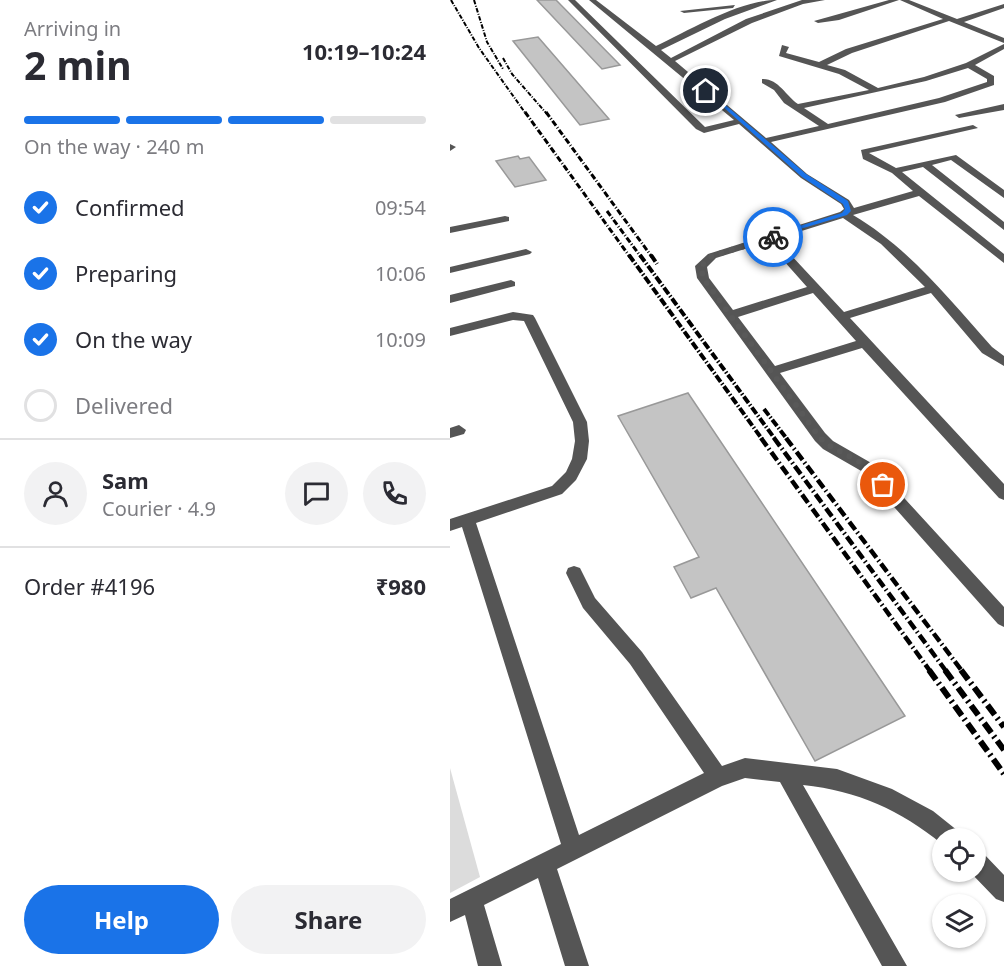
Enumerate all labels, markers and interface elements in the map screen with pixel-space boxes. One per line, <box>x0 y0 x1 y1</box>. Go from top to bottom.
text: Arriving in <box>24 15 121 42</box>
text: 10:19–10:24 <box>302 36 426 66</box>
text: 2 min <box>24 38 131 91</box>
pin <box>680 65 731 116</box>
icon: home <box>689 74 722 107</box>
text: On the way · 240 m <box>24 133 204 160</box>
icon: check <box>24 191 57 224</box>
text: Confirmed <box>75 192 185 222</box>
text: 09:54 <box>375 194 426 221</box>
courier <box>743 207 803 267</box>
icon: bike <box>757 221 790 254</box>
icon: check <box>24 257 57 290</box>
text: Preparing <box>75 258 177 288</box>
text: 10:06 <box>375 260 426 287</box>
icon: check <box>24 323 57 356</box>
text: On the way <box>75 324 192 354</box>
text: 10:09 <box>375 326 426 353</box>
text: Delivered <box>75 390 173 420</box>
pin <box>857 459 908 510</box>
button: person <box>24 462 87 525</box>
button: chat <box>285 462 348 525</box>
button: phone <box>363 462 426 525</box>
text: Sam <box>102 465 149 495</box>
icon: bag <box>866 468 899 501</box>
text: Courier · 4.9 <box>102 495 216 522</box>
text: Order #4196 <box>24 571 155 601</box>
text: ₹980 <box>376 571 426 601</box>
map controls <box>932 828 986 948</box>
button: locate <box>932 828 986 882</box>
button: Help <box>24 885 219 954</box>
button: Share <box>231 885 426 954</box>
button: layers <box>932 894 986 948</box>

